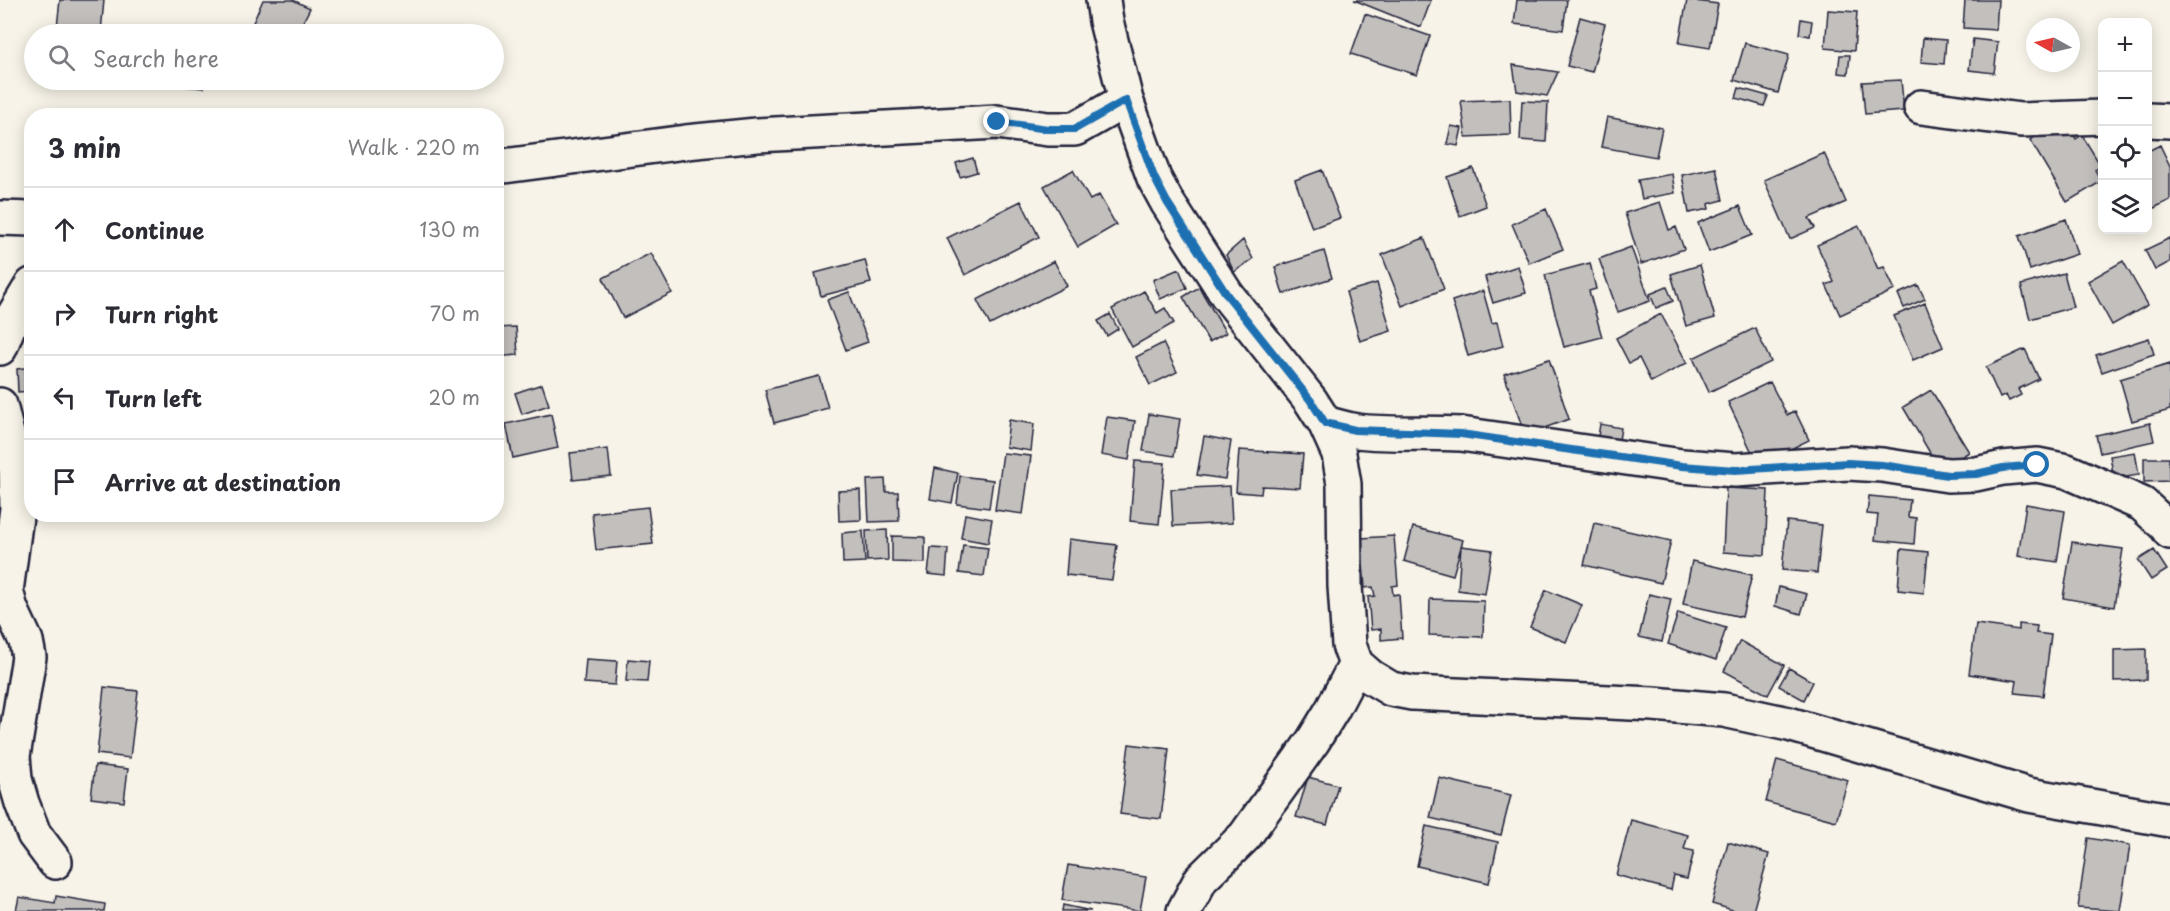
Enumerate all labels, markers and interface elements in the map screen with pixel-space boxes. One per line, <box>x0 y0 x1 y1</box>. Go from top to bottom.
north arrow <box>2026 18 2080 72</box>
map controls <box>2098 18 2152 234</box>
button: + <box>2098 18 2152 72</box>
search box <box>24 24 504 90</box>
icon: search <box>45 41 78 74</box>
text: Search here <box>93 41 219 74</box>
button: − <box>2098 72 2152 126</box>
route end <box>983 108 1009 134</box>
button: locate <box>2098 126 2152 180</box>
text: 3 min <box>48 128 121 167</box>
text: Walk · 220 m <box>348 132 480 162</box>
button: layers <box>2098 180 2152 234</box>
icon: ahead <box>48 213 81 246</box>
text: Continue <box>105 213 204 246</box>
text: 130 m <box>420 214 480 244</box>
icon: right <box>48 297 81 330</box>
text: Turn right <box>105 297 218 330</box>
text: 70 m <box>430 298 480 328</box>
icon: left <box>48 381 81 414</box>
text: Turn left <box>105 381 202 414</box>
text: 20 m <box>428 382 480 412</box>
route start <box>2023 451 2049 477</box>
icon: arrive <box>48 465 81 498</box>
text: Arrive at destination <box>105 465 341 498</box>

